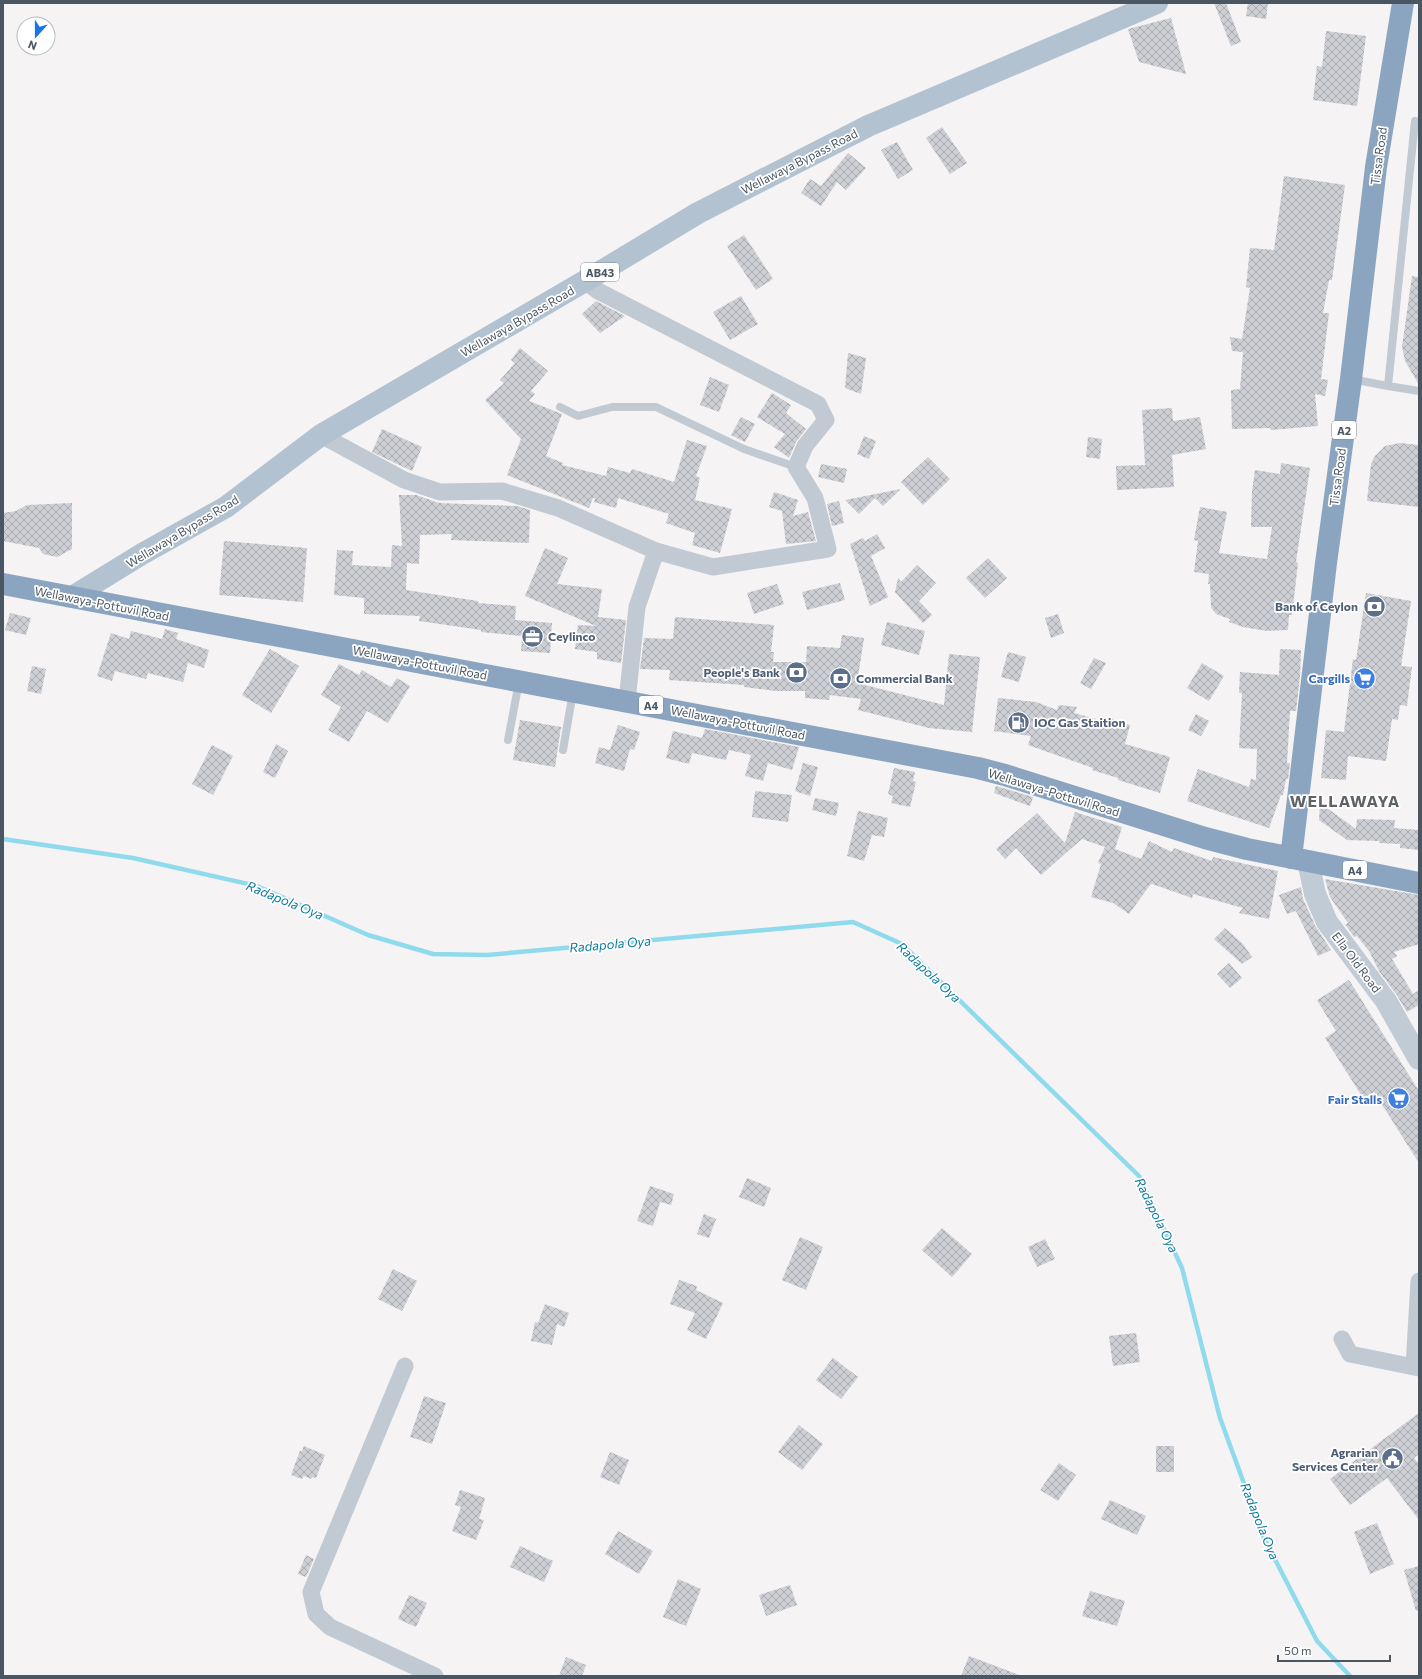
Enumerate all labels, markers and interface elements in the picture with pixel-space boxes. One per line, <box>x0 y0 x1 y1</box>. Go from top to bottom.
north arrow <box>16 16 56 56</box>
text: N <box>26 38 38 53</box>
street label: Wellawaya Bypass Road <box>738 126 860 196</box>
street label: Tissa Road <box>1367 126 1389 186</box>
road number: AB43 <box>581 263 619 281</box>
street label: Wellawaya Bypass Road <box>458 283 576 359</box>
road number: A2 <box>1332 421 1356 439</box>
street label: Tissa Road <box>1326 447 1348 507</box>
street label: Wellawaya Bypass Road <box>123 492 241 570</box>
street label: Wellawaya-Pottuvil Road <box>34 583 170 623</box>
bank icon: Bank of Ceylon <box>1361 593 1387 619</box>
place label: Bank of Ceylon <box>1275 599 1358 613</box>
office icon: Ceylinco <box>519 623 545 649</box>
place label: Ceylinco <box>548 629 595 643</box>
street label: Wellawaya-Pottuvil Road <box>352 642 488 682</box>
bank icon: People's Bank <box>783 659 809 685</box>
place label: People's Bank <box>704 665 780 679</box>
bank icon: Commercial Bank <box>827 665 853 691</box>
supermarket icon: Cargills <box>1352 665 1378 691</box>
place label: Commercial Bank <box>856 671 953 685</box>
place label: Cargills <box>1308 671 1350 685</box>
road number: A4 <box>639 696 663 714</box>
street label: Wellawaya-Pottuvil Road <box>670 702 806 742</box>
fuel station icon: IOC Gas Staition <box>1005 709 1031 735</box>
place label: IOC Gas Staition <box>1034 715 1125 729</box>
street label: Wellawaya-Pottuvil Road <box>987 765 1121 819</box>
district label: WELLAWAYA <box>1290 791 1400 810</box>
road number: A4 <box>1343 861 1367 879</box>
water label: Radapola Oya <box>244 877 326 923</box>
street label: Ella Old Road <box>1330 929 1384 995</box>
water label: Radapola Oya <box>569 932 652 956</box>
water label: Radapola Oya <box>894 938 965 1006</box>
supermarket icon: Fair Stalls <box>1385 1086 1411 1112</box>
place label: Fair Stalls <box>1328 1092 1382 1106</box>
water label: Radapola Oya <box>1132 1175 1182 1255</box>
place label: Agrarian Services Center <box>1292 1445 1378 1473</box>
public building icon: Agrarian Services Center <box>1380 1446 1406 1472</box>
water label: Radapola Oya <box>1237 1480 1283 1562</box>
scale bar <box>1278 1637 1390 1663</box>
text: 50 m <box>1284 1643 1312 1657</box>

